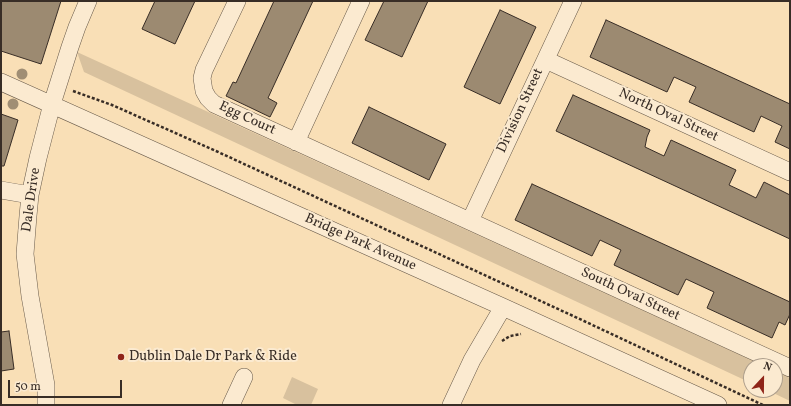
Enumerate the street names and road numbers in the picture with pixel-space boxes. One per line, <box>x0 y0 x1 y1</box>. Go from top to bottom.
street label: Division Street <box>494 66 548 156</box>
street label: North Oval Street <box>615 86 721 146</box>
street label: Egg Court <box>216 99 278 139</box>
street label: Dale Drive <box>19 167 45 233</box>
street label: Bridge Park Avenue <box>302 211 418 275</box>
street label: South Oval Street <box>578 265 682 325</box>

